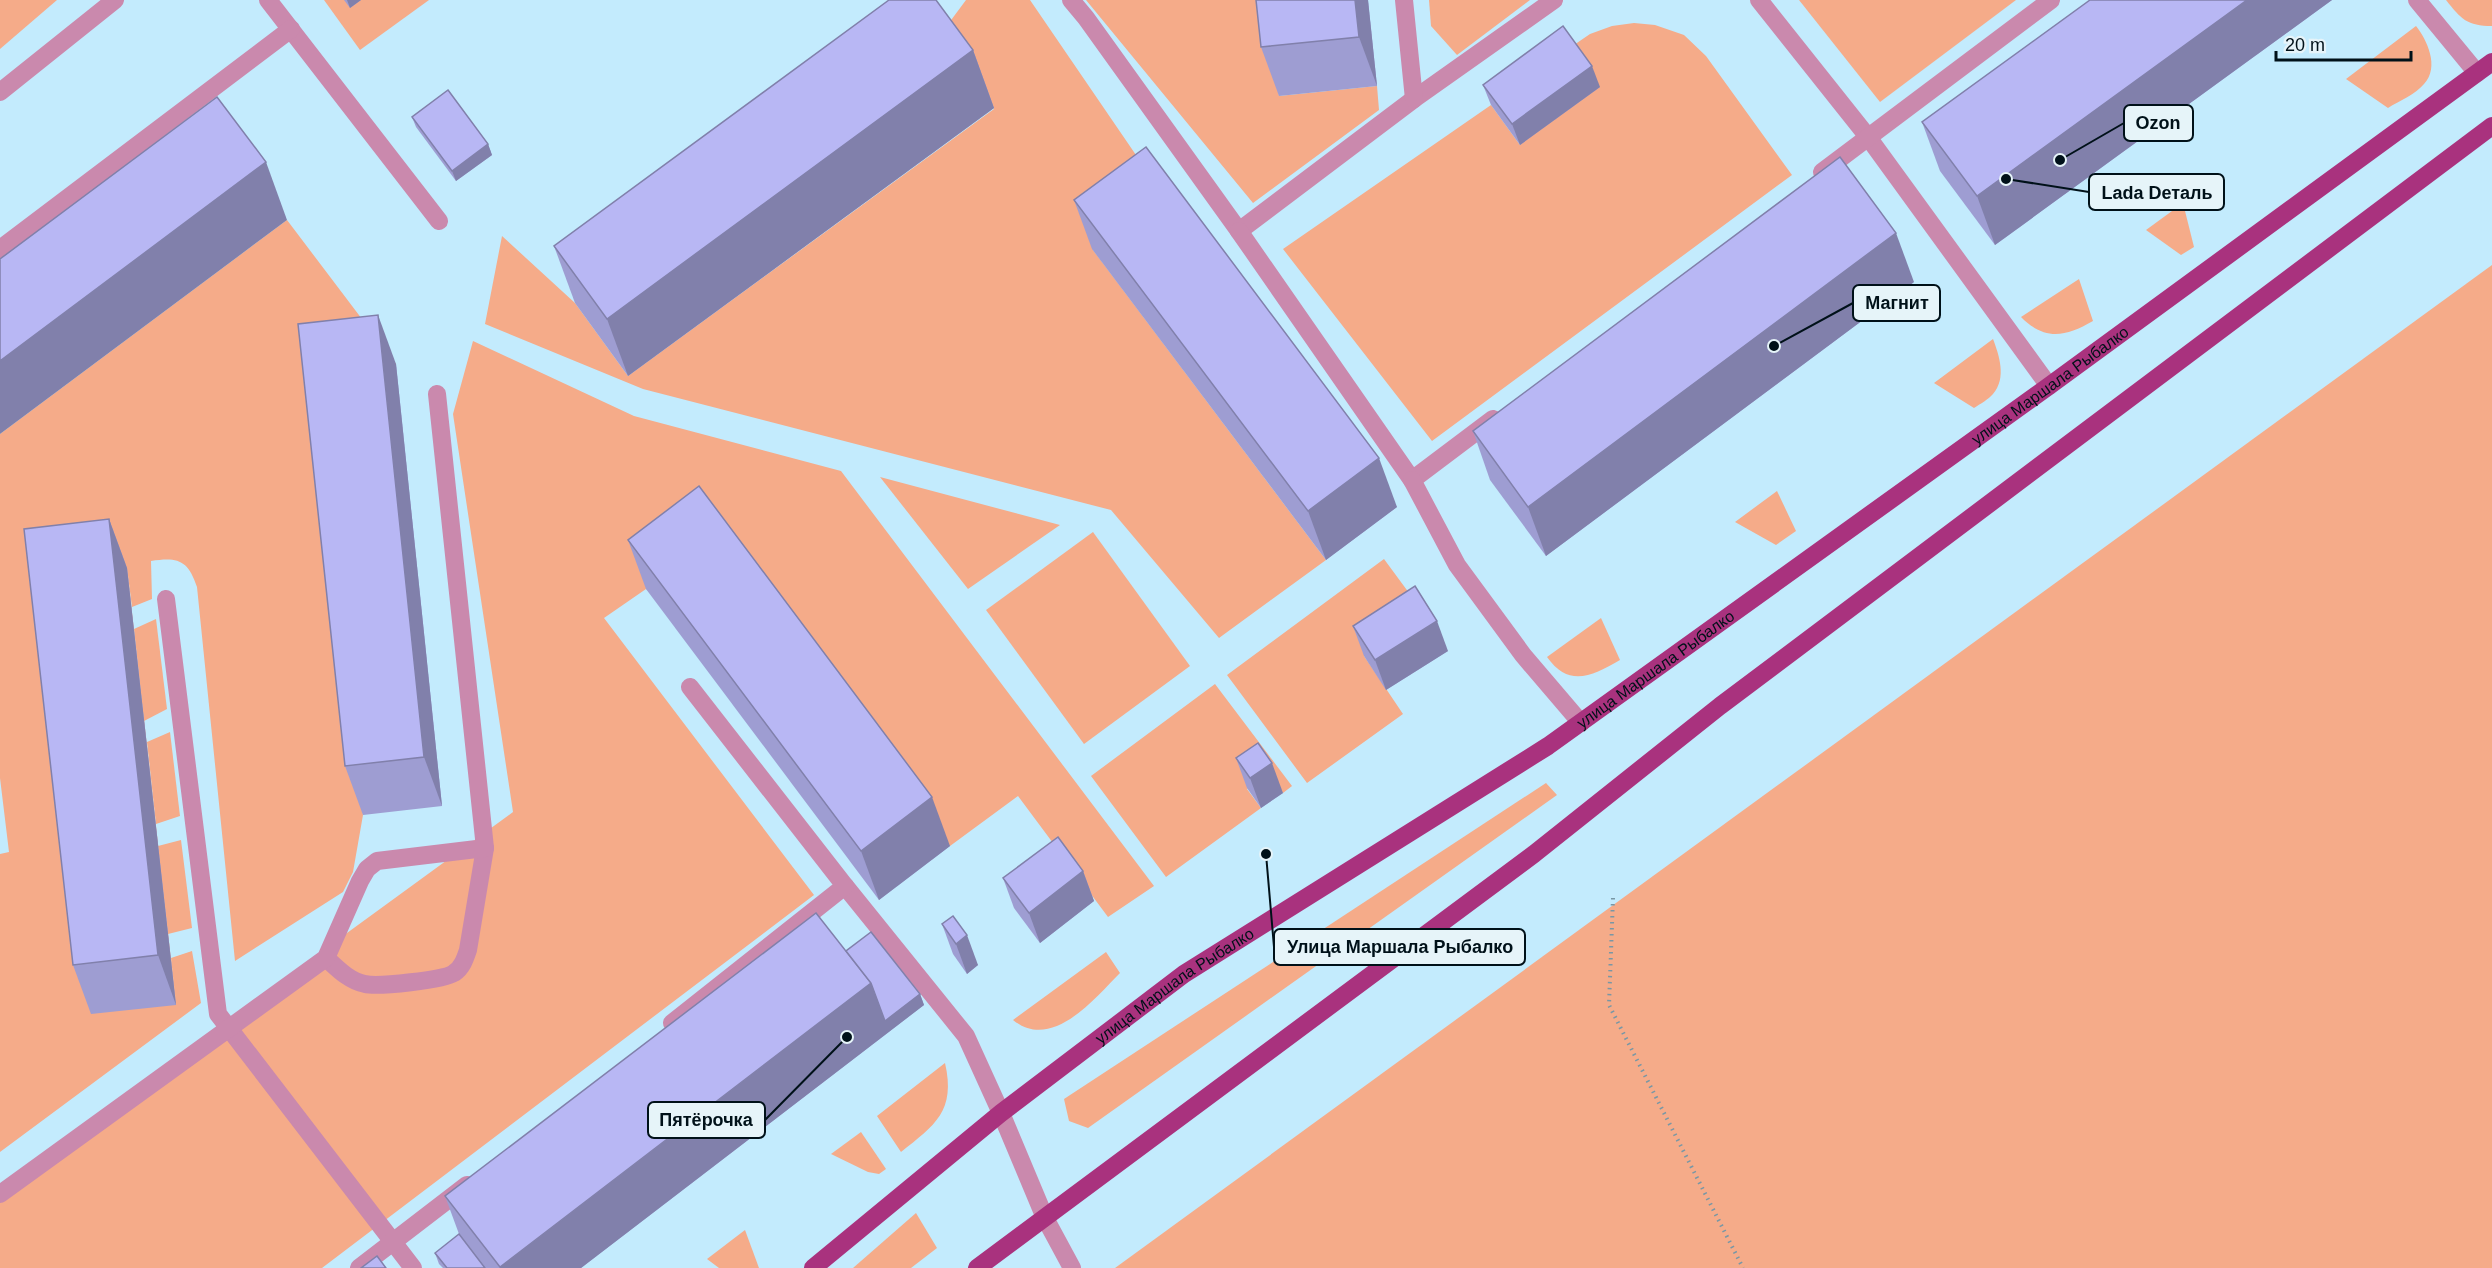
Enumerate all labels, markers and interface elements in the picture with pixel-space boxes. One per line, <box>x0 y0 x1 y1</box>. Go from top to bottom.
scale bar <box>2276 24 2411 62</box>
text: 20 m <box>2285 35 2325 55</box>
callout: Ozon <box>2124 105 2193 141</box>
text: Ozon <box>2136 113 2181 133</box>
callout: Lada Dеталь <box>2089 174 2224 210</box>
text: Lada Dеталь <box>2101 183 2213 203</box>
callout: Магнит <box>1853 285 1940 321</box>
text: Магнит <box>1865 293 1929 313</box>
street label: улица Маршала Рыбалко <box>1968 322 2131 448</box>
street label: улица Маршала Рыбалко <box>1573 607 1737 731</box>
street label: улица Маршала Рыбалко <box>1092 924 1257 1047</box>
callout: Улица Маршала Рыбалко <box>1274 929 1525 965</box>
text: Улица Маршала Рыбалко <box>1287 937 1513 957</box>
callout: Пятёрочка <box>648 1102 765 1138</box>
text: Пятёрочка <box>659 1110 754 1130</box>

